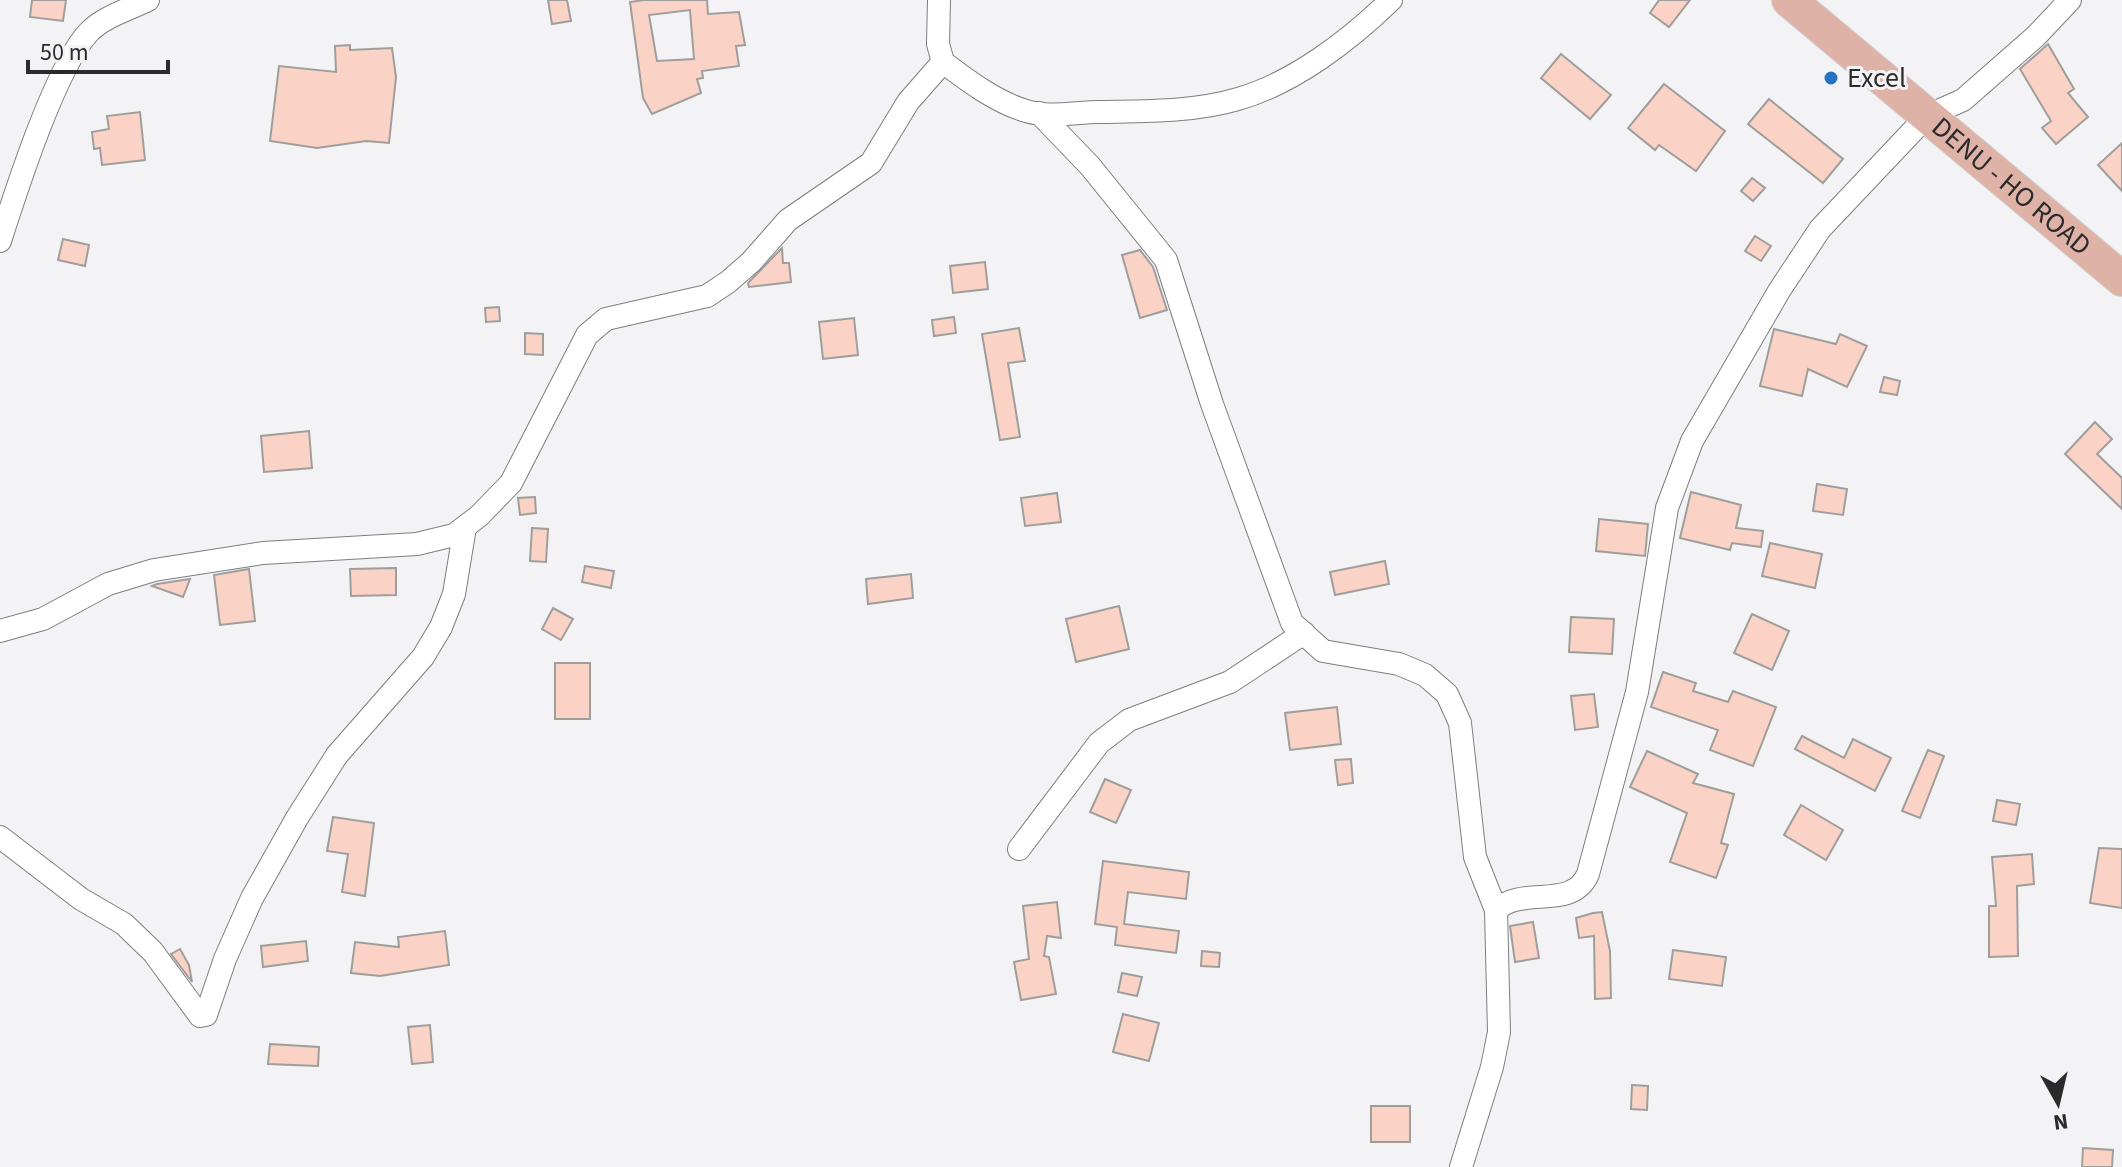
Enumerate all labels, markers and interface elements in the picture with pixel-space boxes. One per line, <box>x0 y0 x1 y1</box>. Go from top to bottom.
scale bar <box>28 24 168 74</box>
text: 50 m <box>40 35 89 70</box>
place label: Excel <box>1847 58 1906 98</box>
marker: Excel <box>1822 69 1840 87</box>
street label: DENU - HO ROAD <box>1923 108 2100 265</box>
north arrow <box>2018 1063 2098 1143</box>
text: N <box>2051 1105 2070 1139</box>

